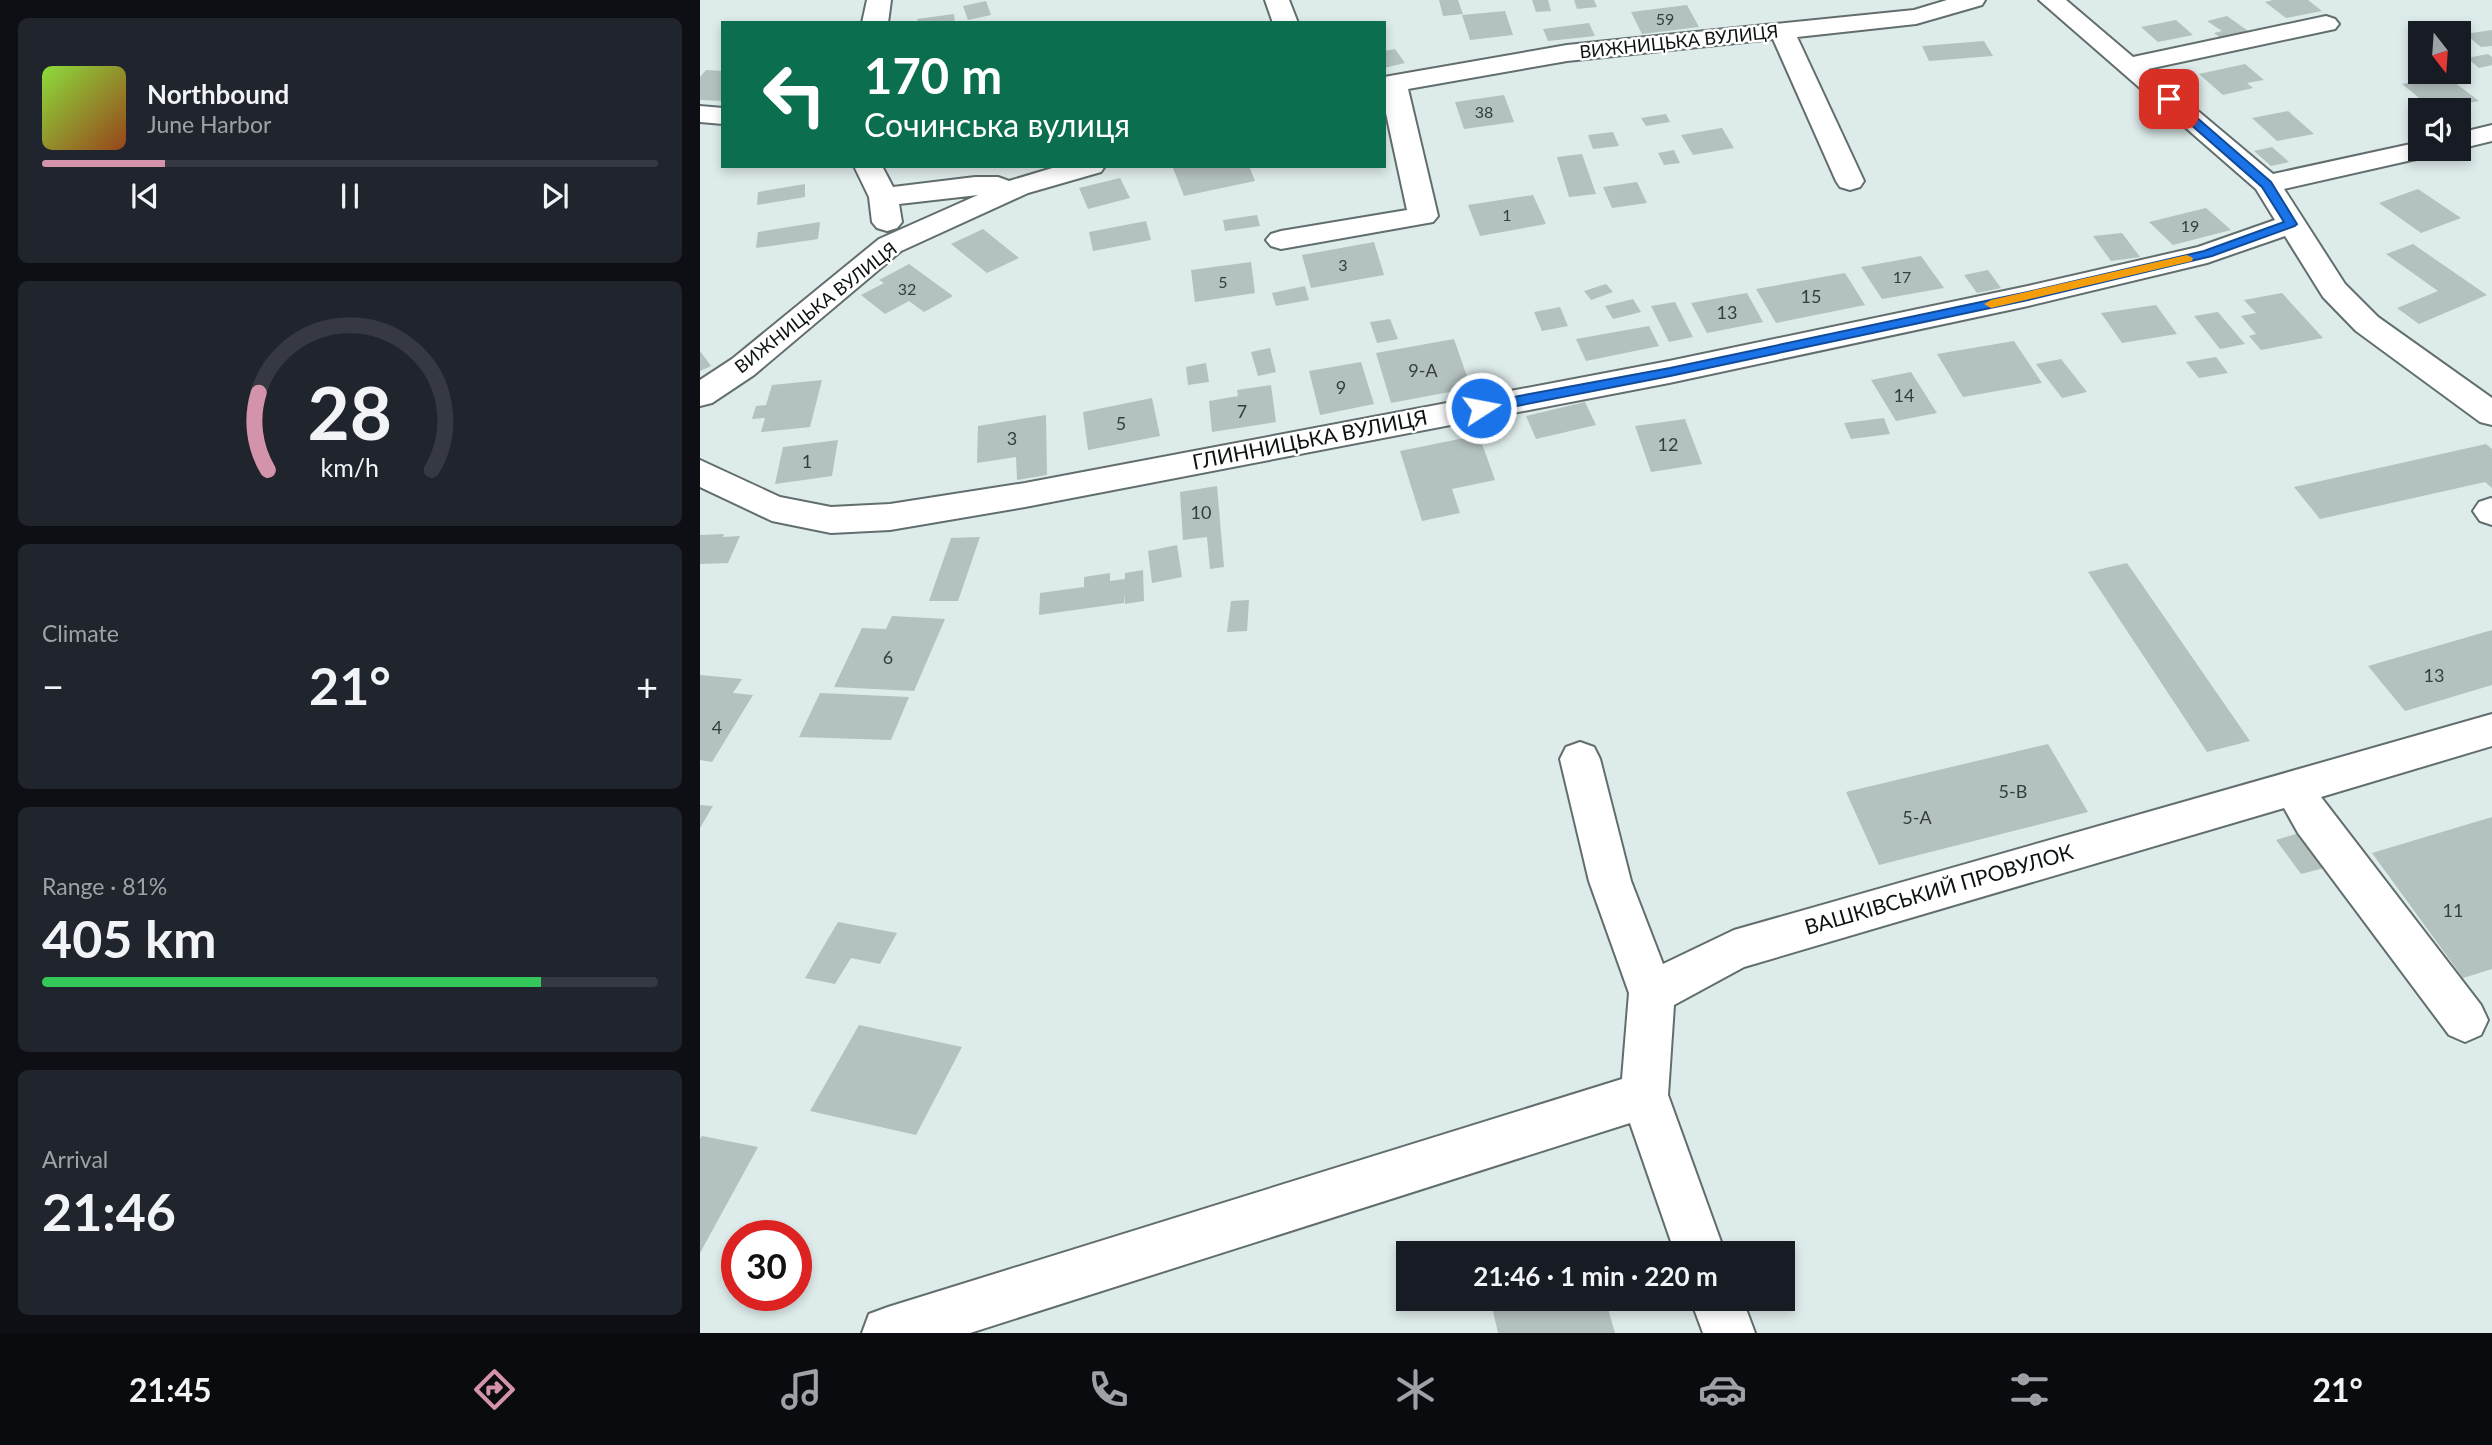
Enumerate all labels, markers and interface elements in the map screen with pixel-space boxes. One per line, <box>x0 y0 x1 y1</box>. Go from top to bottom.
house number: 59 <box>1656 9 1674 28</box>
street label: ВИЖНИЦЬКА ВУЛИЦЯ <box>1578 20 1779 62</box>
north arrow <box>2408 21 2471 84</box>
map controls <box>2408 21 2471 161</box>
text: 170 m <box>864 46 1002 104</box>
icon: left <box>749 49 840 140</box>
pin <box>2139 69 2199 129</box>
text: Northbound <box>147 78 289 110</box>
icon: arrive <box>2150 80 2188 118</box>
button: sound <box>2408 98 2471 161</box>
house number: 38 <box>1475 102 1493 121</box>
text: Сочинська вулиця <box>864 105 1130 144</box>
text: June Harbor <box>147 110 271 138</box>
icon: previous <box>126 177 164 215</box>
icon: pause <box>331 177 369 215</box>
icon: next <box>536 177 574 215</box>
house number: 1 <box>1502 205 1512 224</box>
house number: 19 <box>2181 216 2199 235</box>
street label: ВИЖНИЦЬКА ВУЛИЦЯ <box>730 237 901 377</box>
house number: 3 <box>1338 255 1348 274</box>
house number: 17 <box>1893 267 1911 286</box>
house number: 5 <box>1218 272 1228 291</box>
house number: 32 <box>898 279 916 298</box>
house number: 15 <box>1801 285 1821 307</box>
house number: 13 <box>1717 301 1737 323</box>
house number: 9-А <box>1408 359 1438 381</box>
text: 28 <box>308 368 392 456</box>
position arrow <box>1444 371 1518 445</box>
house number: 9 <box>1336 376 1346 398</box>
house number: 14 <box>1894 384 1914 406</box>
house number: 7 <box>1237 400 1247 422</box>
street label: ГЛИННИЦЬКА ВУЛИЦЯ <box>1190 403 1429 474</box>
house number: 5 <box>1116 412 1126 434</box>
house number: 3 <box>1007 427 1017 449</box>
house number: 12 <box>1658 433 1678 455</box>
house number: 1 <box>802 450 812 472</box>
text: km/h <box>321 451 379 481</box>
house number: 10 <box>1191 501 1211 523</box>
text: Climate <box>42 619 119 647</box>
house number: 6 <box>883 646 893 668</box>
text: 21° <box>309 654 391 716</box>
text: − <box>42 663 64 709</box>
text: + <box>636 663 658 709</box>
house number: 13 <box>2424 664 2444 686</box>
house number: 4 <box>712 716 722 738</box>
house number: 5-В <box>1999 780 2027 802</box>
house number: 5-А <box>1902 806 1932 828</box>
street label: ВАШКІВСЬКИЙ ПРОВУЛОК <box>1801 838 2076 939</box>
text: Range · 81% <box>42 872 167 900</box>
house number: 11 <box>2443 899 2463 921</box>
text: 405 km <box>42 907 216 969</box>
text: Arrival <box>42 1145 108 1173</box>
text: 21:46 <box>42 1180 176 1242</box>
speed limit sign: 30 <box>721 1220 812 1311</box>
text: 21:46 · 1 min · 220 m <box>1473 1260 1718 1292</box>
icon: directions <box>470 1365 519 1414</box>
icon: music <box>777 1365 826 1414</box>
icon: phone <box>1084 1365 1133 1414</box>
icon: climate <box>1391 1365 1440 1414</box>
icon: car <box>1698 1365 1747 1414</box>
icon: filters <box>2005 1365 2054 1414</box>
text: 21:45 <box>129 1370 212 1409</box>
text: 21° <box>2312 1370 2363 1409</box>

